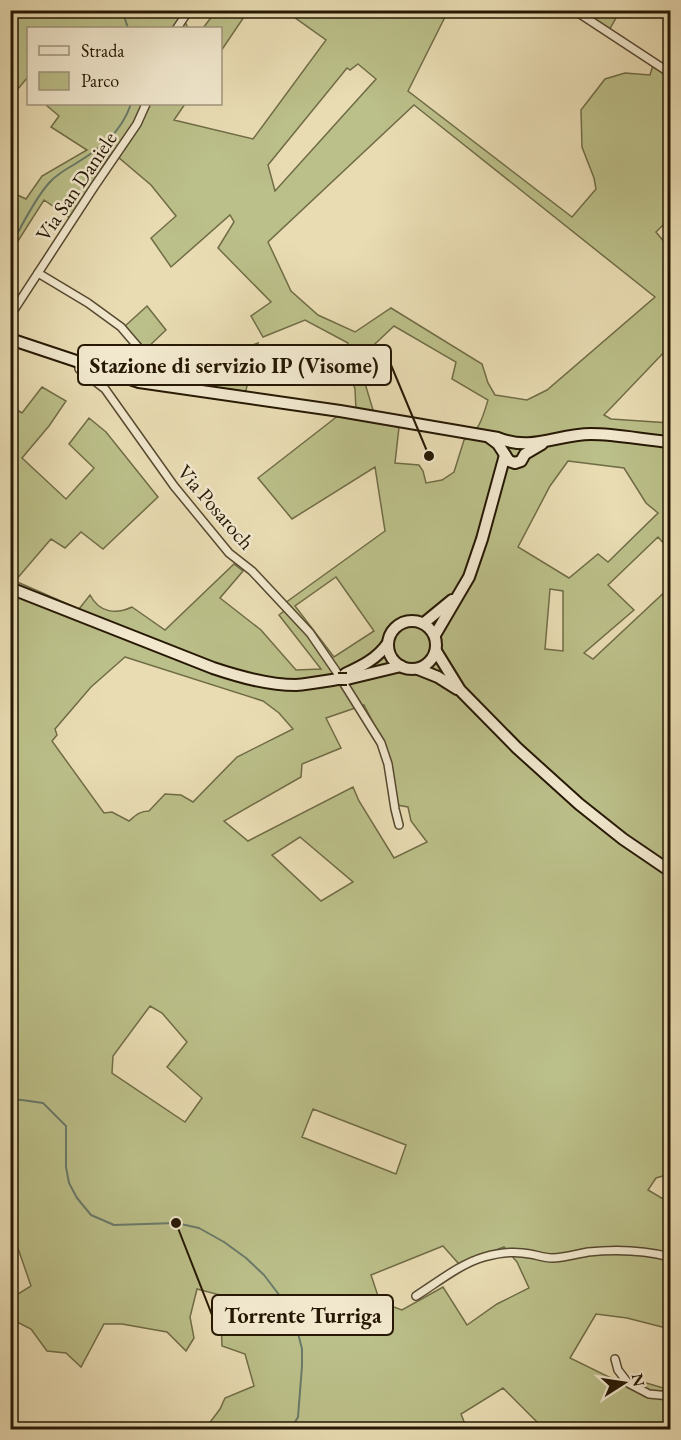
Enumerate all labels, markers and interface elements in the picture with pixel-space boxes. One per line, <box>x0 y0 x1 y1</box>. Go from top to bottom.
legend <box>27 27 222 105</box>
text: Strada <box>81 39 125 62</box>
text: Parco <box>81 69 119 92</box>
street label: Via San Daniele <box>29 126 123 246</box>
callout: Stazione di servizio IP (Visome) <box>78 345 391 385</box>
text: Stazione di servizio IP (Visome) <box>89 351 379 380</box>
street label: Via Posaroch <box>172 459 261 555</box>
callout: Torrente Turriga <box>212 1295 393 1335</box>
text: Torrente Turriga <box>224 1301 382 1330</box>
north arrow <box>594 1353 654 1413</box>
text: N <box>627 1371 650 1389</box>

